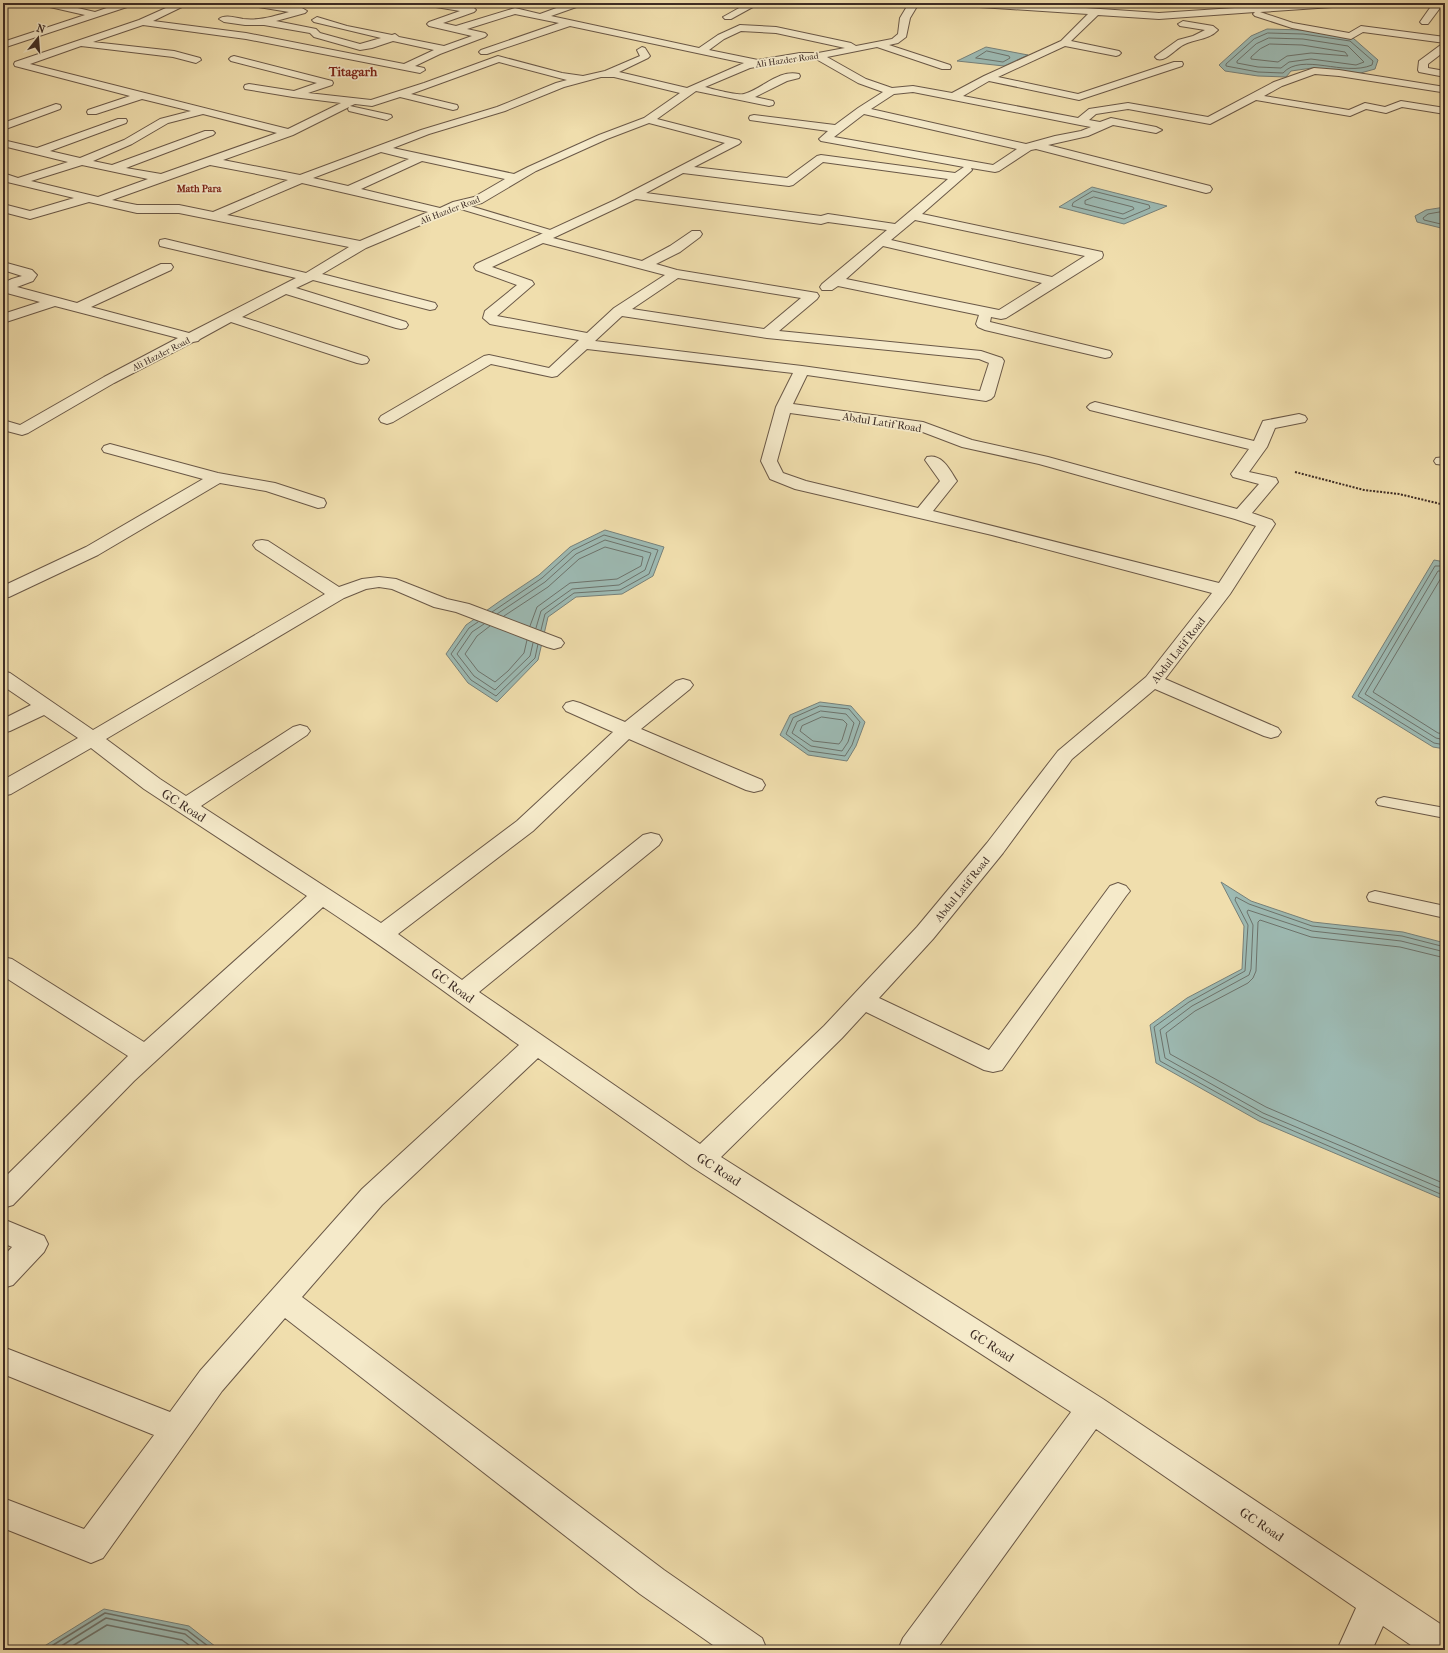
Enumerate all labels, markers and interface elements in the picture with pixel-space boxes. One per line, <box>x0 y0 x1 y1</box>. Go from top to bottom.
north arrow <box>18 18 58 58</box>
text: N <box>35 21 47 37</box>
street label: Ali Hazder Road <box>754 51 819 69</box>
district label: Titagarh <box>328 64 378 80</box>
district label: Math Para <box>176 183 222 195</box>
street label: Ali Hazder Road <box>418 194 481 226</box>
street label: Ali Hazder Road <box>130 335 192 373</box>
street label: Abdul Latif Road <box>840 410 923 435</box>
street label: Abdul Latif Road <box>1148 614 1209 687</box>
street label: GC Road <box>159 786 209 826</box>
street label: Abdul Latif Road <box>932 853 993 925</box>
street label: GC Road <box>428 965 478 1007</box>
street label: GC Road <box>694 1150 744 1190</box>
street label: GC Road <box>967 1326 1017 1366</box>
street label: GC Road <box>1237 1504 1287 1545</box>

